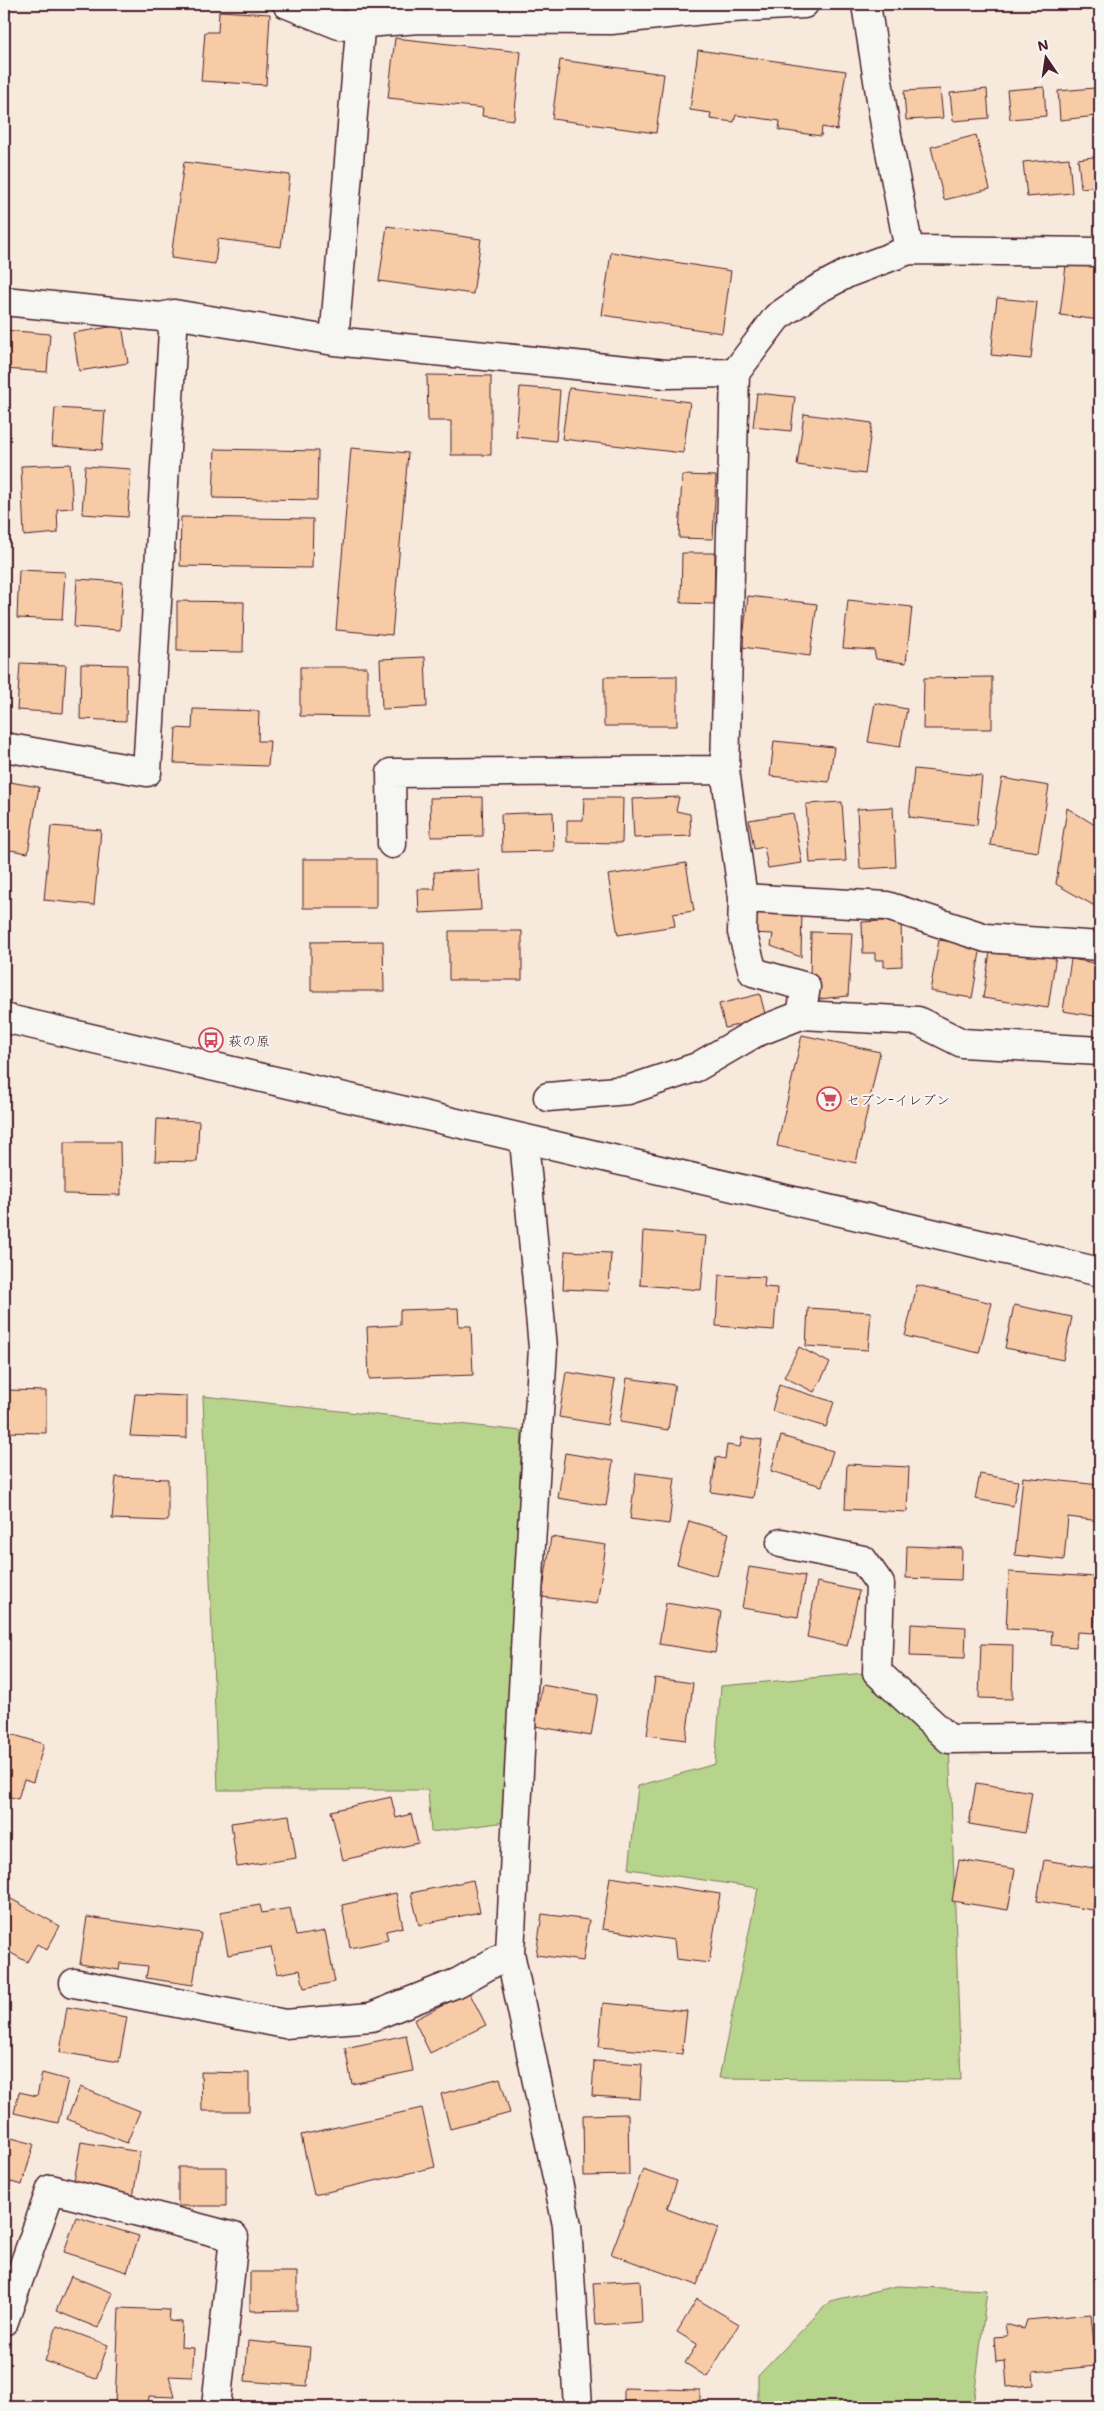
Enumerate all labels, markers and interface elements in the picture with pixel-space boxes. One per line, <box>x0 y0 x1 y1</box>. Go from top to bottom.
north arrow <box>1022 32 1072 82</box>
text: N <box>1036 34 1050 55</box>
bus stop icon: 萩の原 <box>198 1027 224 1053</box>
place label: 萩の原 <box>228 1031 270 1050</box>
supermarket icon: セブン-イレブン <box>816 1086 842 1112</box>
place label: セブン-イレブン <box>846 1090 950 1109</box>

